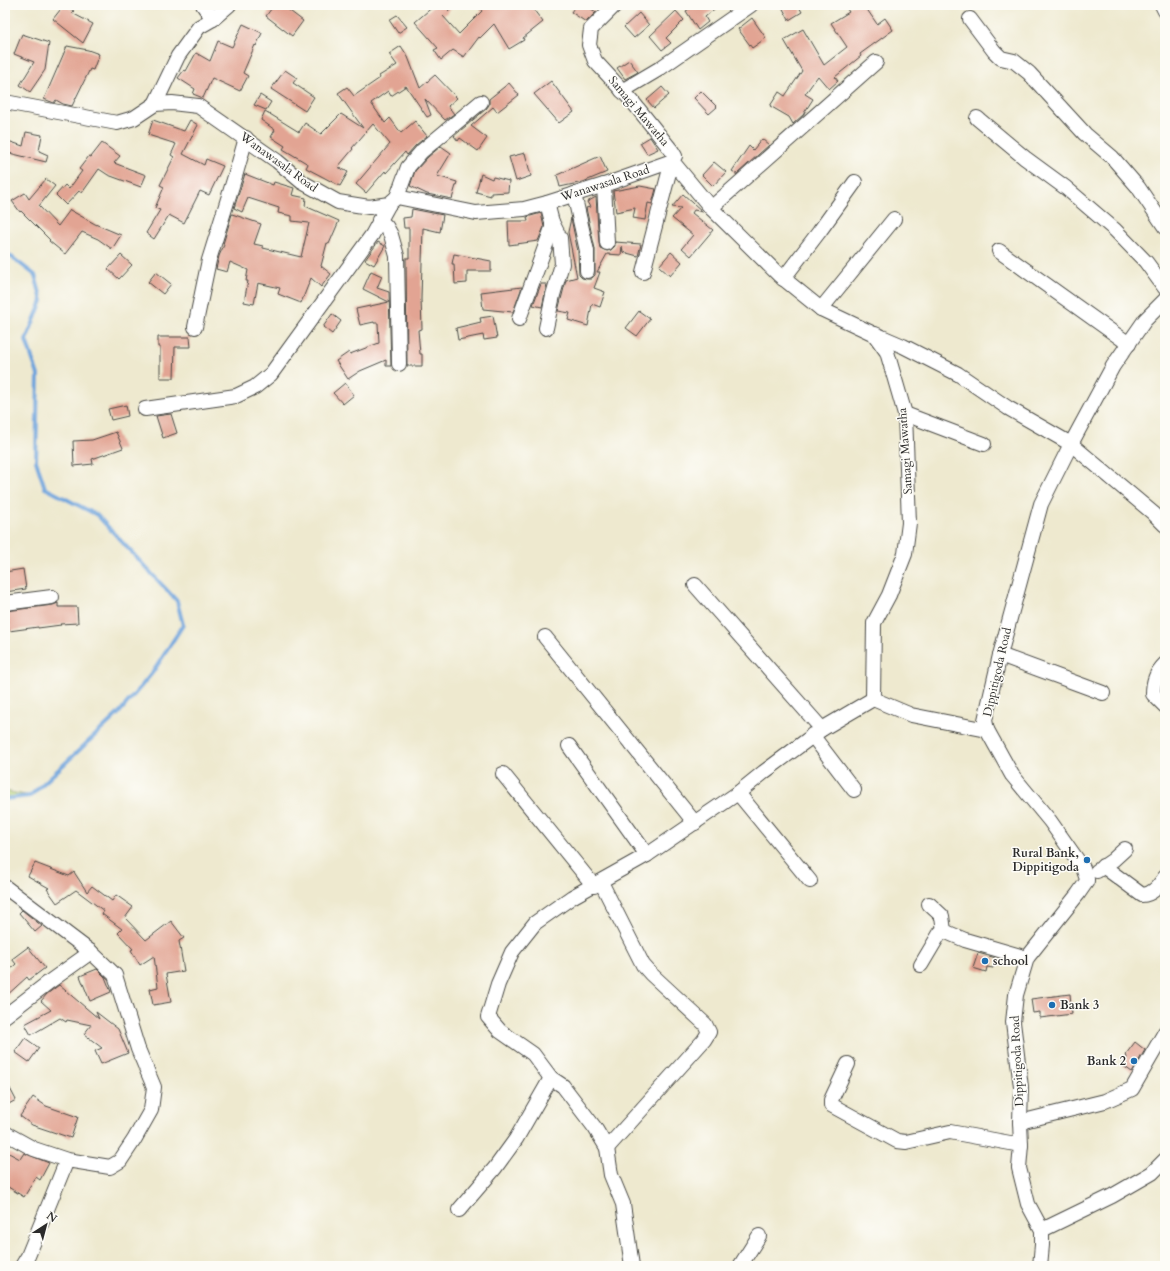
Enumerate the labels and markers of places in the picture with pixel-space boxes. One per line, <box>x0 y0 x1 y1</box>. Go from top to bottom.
place label: Rural Bank, Dippitigoda <box>1012 845 1079 875</box>
marker: Rural Bank, Dippitigoda <box>1082 855 1092 865</box>
place label: school <box>993 953 1029 969</box>
marker: school <box>980 956 990 966</box>
place label: Bank 3 <box>1060 997 1099 1013</box>
marker: Bank 3 <box>1047 1000 1057 1010</box>
place label: Bank 2 <box>1087 1053 1126 1069</box>
marker: Bank 2 <box>1129 1056 1139 1066</box>

